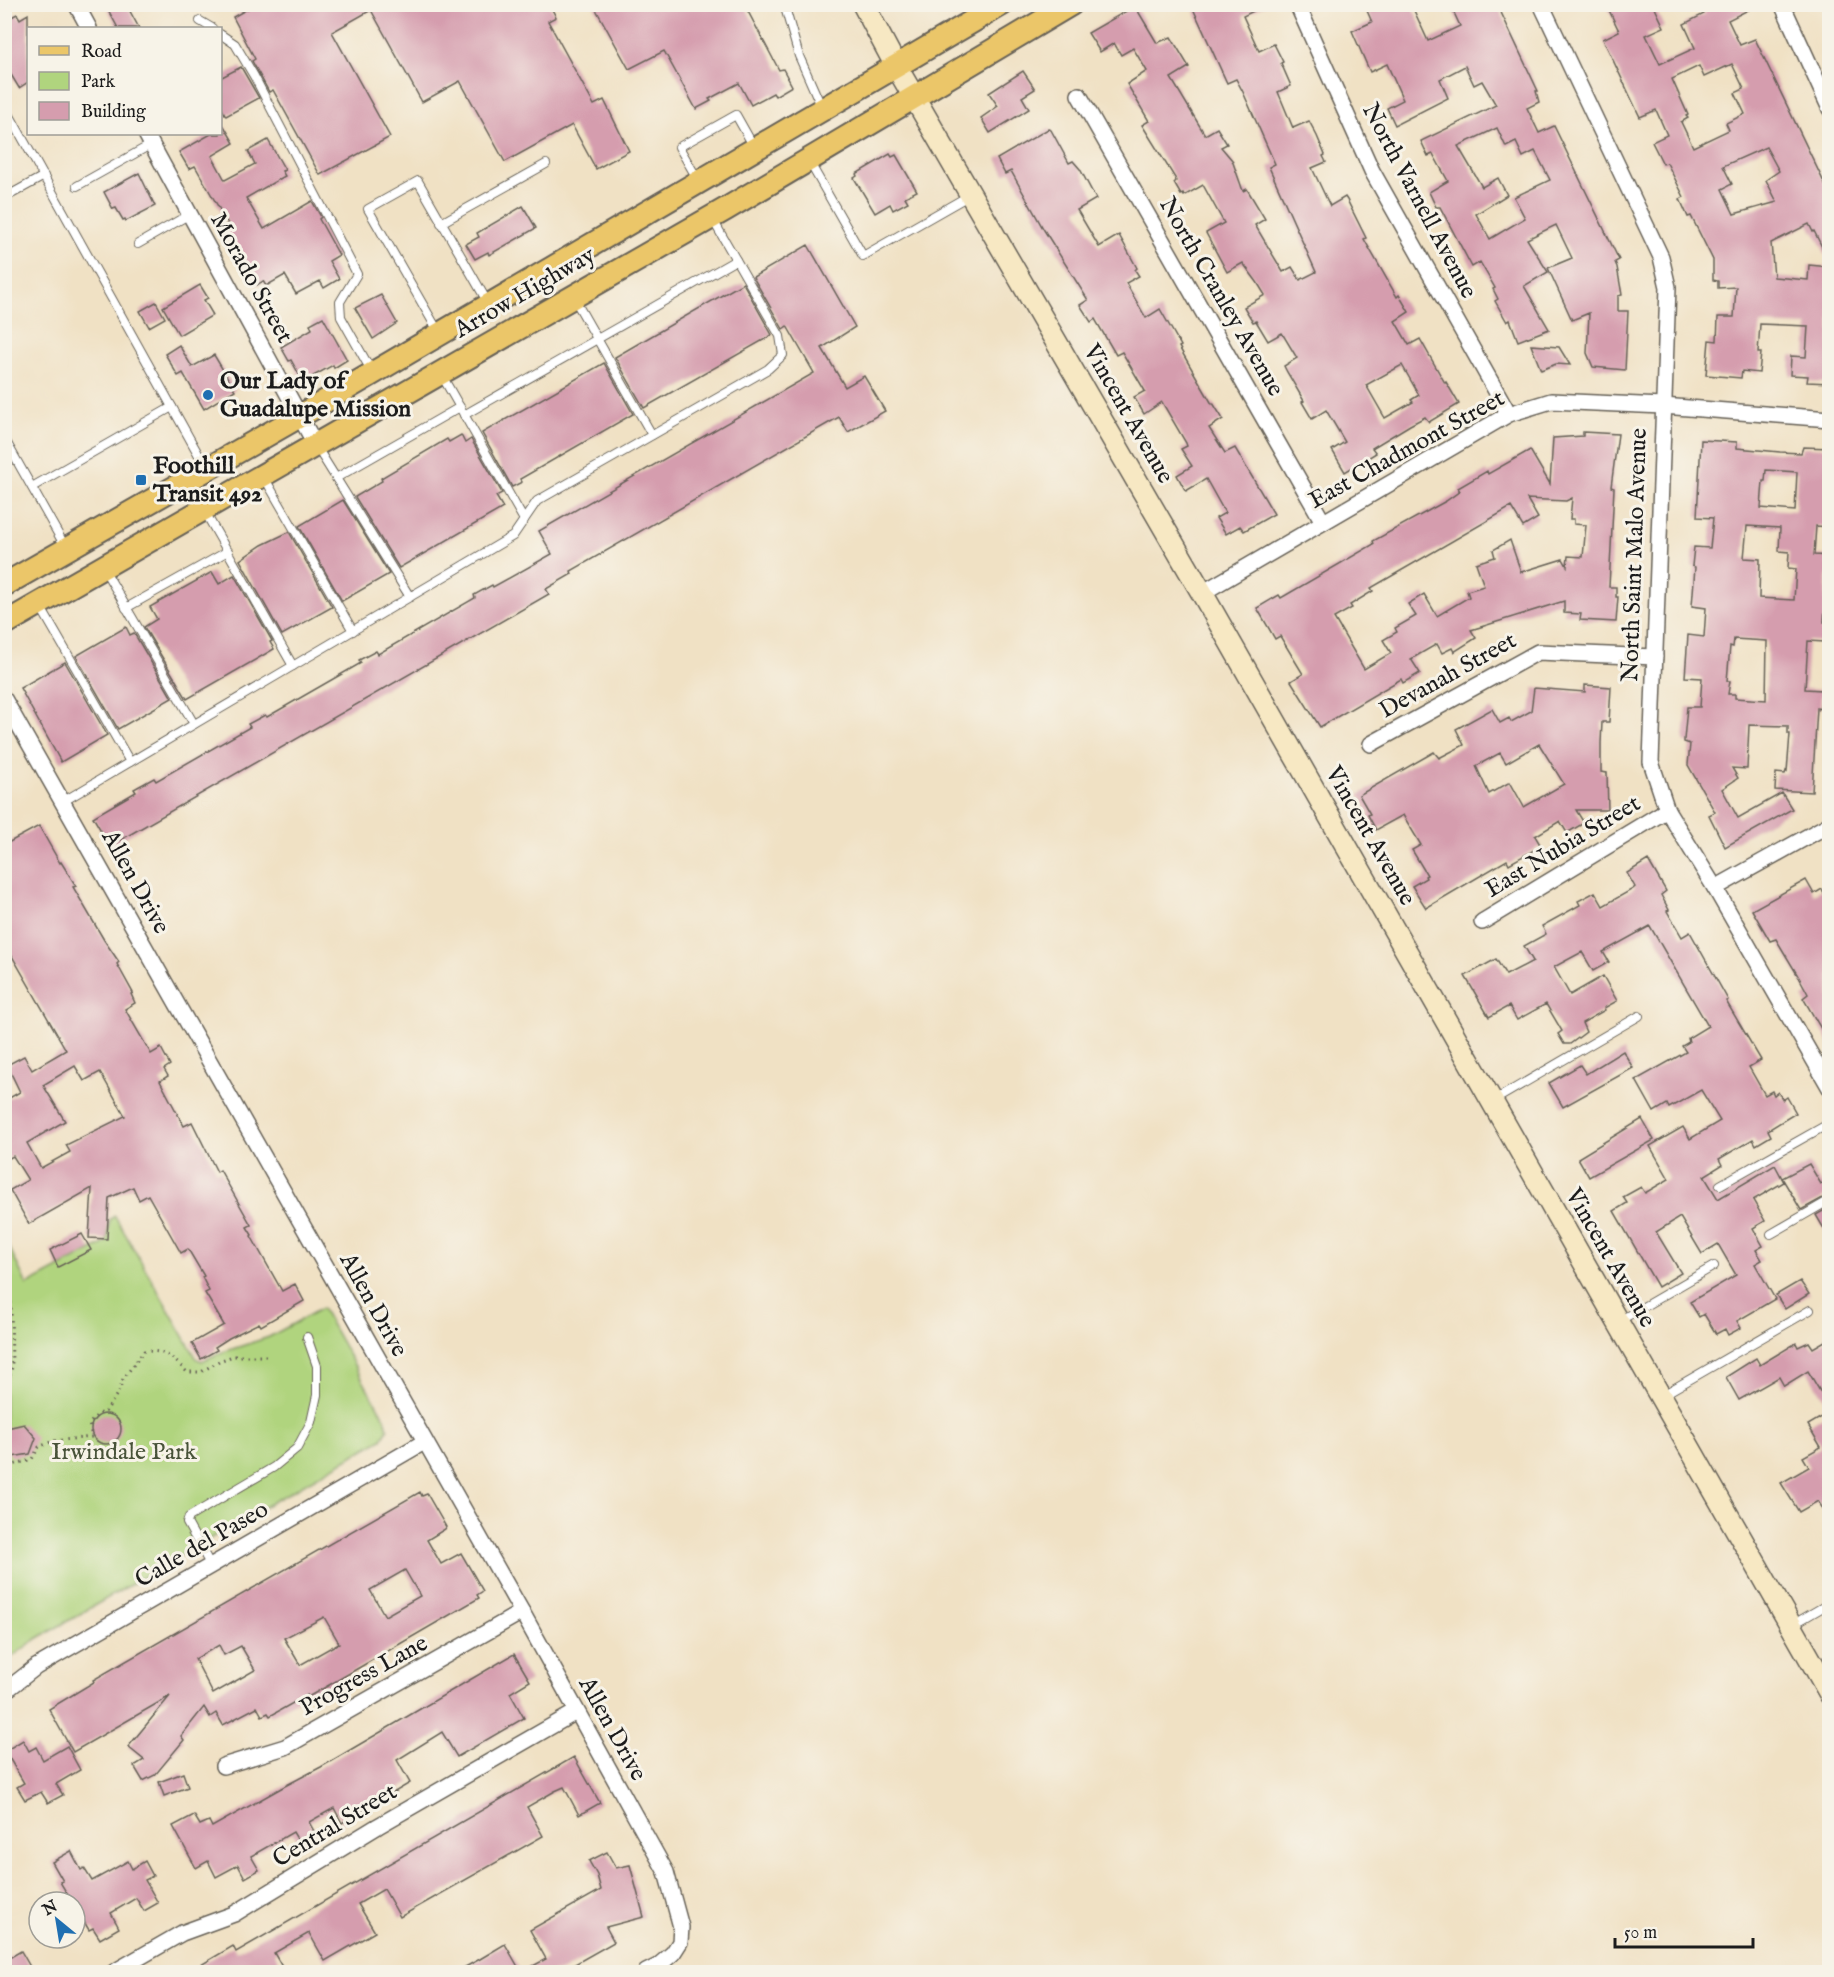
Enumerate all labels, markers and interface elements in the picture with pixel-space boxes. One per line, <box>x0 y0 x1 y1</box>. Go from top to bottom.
legend <box>27 27 222 135</box>
text: Road <box>81 41 122 64</box>
text: Park <box>81 71 116 94</box>
street label: North Varnell Avenue <box>1354 98 1484 304</box>
text: Building <box>81 101 146 124</box>
street label: North Cranley Avenue <box>1151 192 1291 402</box>
street label: Morado Street <box>202 207 300 349</box>
street label: Arrow Highway <box>448 240 601 346</box>
street label: Vincent Avenue <box>1075 338 1180 489</box>
place label: Our Lady of Guadalupe Mission <box>220 366 411 425</box>
street label: East Chadmont Street <box>1304 383 1510 517</box>
marker: Our Lady of Guadalupe Mission <box>201 388 215 402</box>
street label: North Saint Malo Avenue <box>1615 427 1655 683</box>
place label: Foothill Transit 492 <box>152 451 262 510</box>
marker: Foothill Transit 492 <box>134 473 148 487</box>
street label: Devanah Street <box>1374 626 1522 726</box>
street label: Vincent Avenue <box>1317 760 1422 911</box>
street label: East Nubia Street <box>1480 788 1646 906</box>
street label: Allen Drive <box>93 824 176 939</box>
street label: Vincent Avenue <box>1557 1182 1662 1333</box>
street label: Allen Drive <box>331 1247 414 1362</box>
park label: Irwindale Park <box>51 1437 197 1468</box>
street label: Calle del Paseo <box>130 1494 274 1596</box>
street label: Progress Lane <box>294 1628 434 1724</box>
street label: Allen Drive <box>570 1671 653 1786</box>
street label: Central Street <box>267 1777 403 1875</box>
north arrow <box>27 1890 87 1950</box>
text: N <box>39 1897 62 1921</box>
scale bar <box>1615 1911 1753 1949</box>
text: 50 m <box>1624 1922 1657 1945</box>

